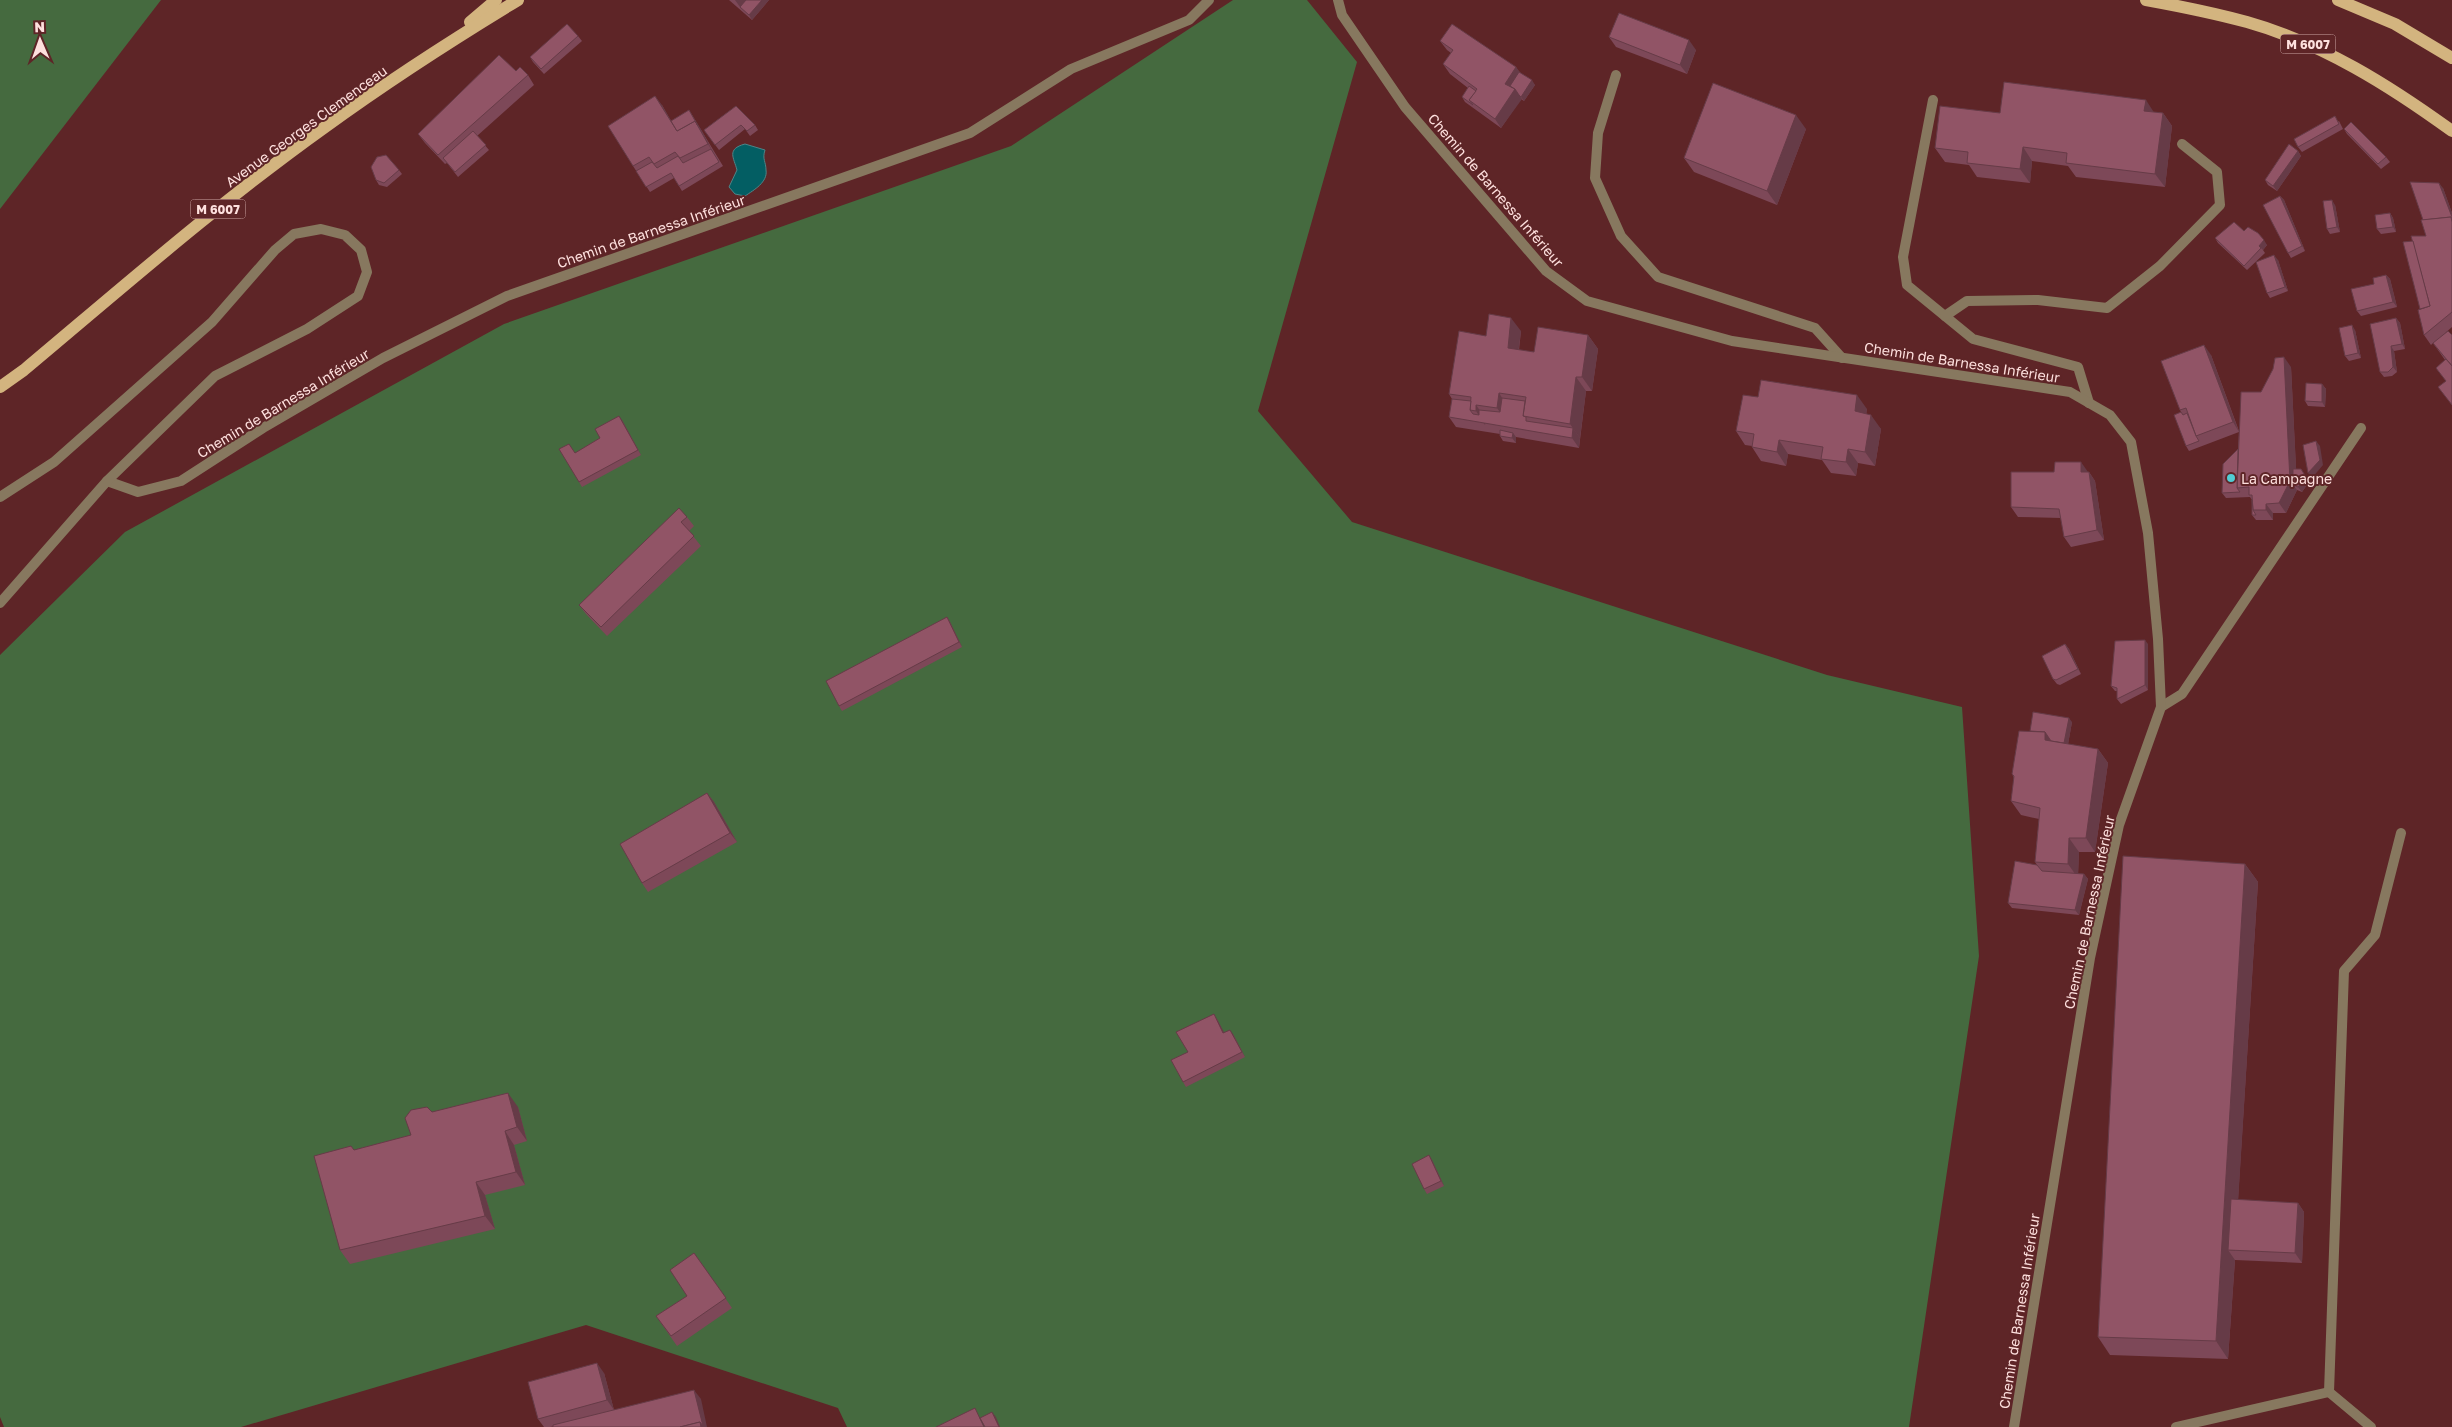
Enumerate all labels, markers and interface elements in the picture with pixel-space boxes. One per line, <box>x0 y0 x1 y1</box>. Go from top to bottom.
north arrow <box>15 15 65 65</box>
text: N <box>34 18 45 35</box>
road number: M 6007 <box>2280 34 2336 54</box>
street label: Avenue Georges Clemenceau <box>222 62 390 190</box>
street label: Chemin de Barnessa Inférieur <box>1425 110 1568 271</box>
street label: Chemin de Barnessa Inférieur <box>555 191 748 271</box>
road number: M 6007 <box>190 200 246 218</box>
street label: Chemin de Barnessa Inférieur <box>1863 338 2062 386</box>
street label: Chemin de Barnessa Inférieur <box>194 344 373 461</box>
place label: La Campagne <box>2241 470 2332 487</box>
marker: La Campagne <box>2225 472 2237 484</box>
street label: Chemin de Barnessa Inférieur <box>2060 813 2118 1011</box>
street label: Chemin de Barnessa Inférieur <box>1995 1211 2043 1410</box>

